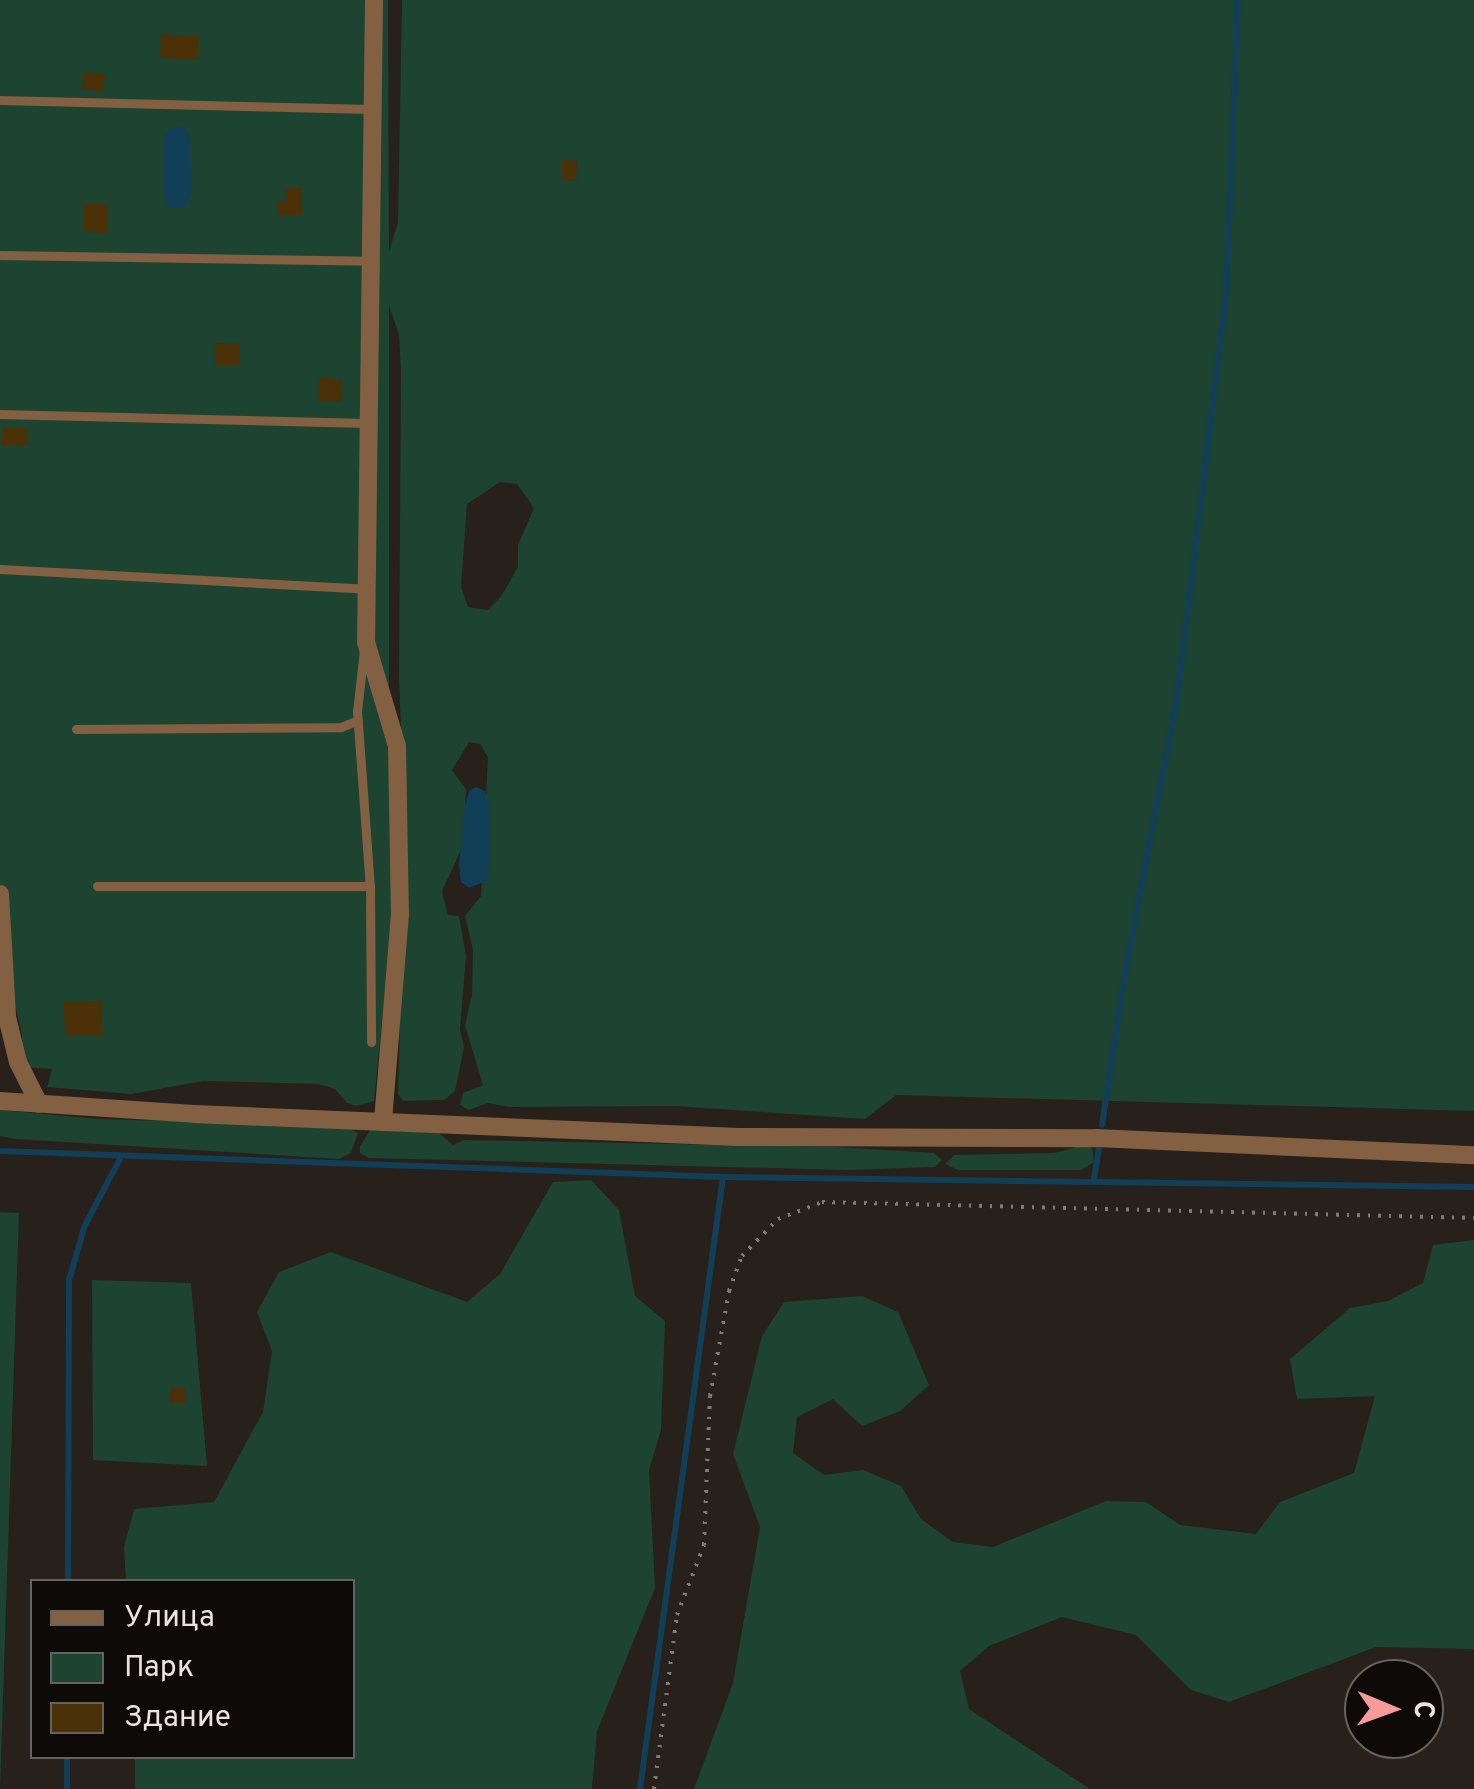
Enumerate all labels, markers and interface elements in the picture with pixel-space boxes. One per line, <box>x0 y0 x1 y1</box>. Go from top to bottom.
legend <box>30 1579 355 1759</box>
text: Улица <box>124 1600 215 1637</box>
text: Парк <box>124 1650 194 1687</box>
north arrow <box>1344 1659 1444 1759</box>
text: Здание <box>124 1700 231 1737</box>
text: С <box>1404 1700 1440 1719</box>

